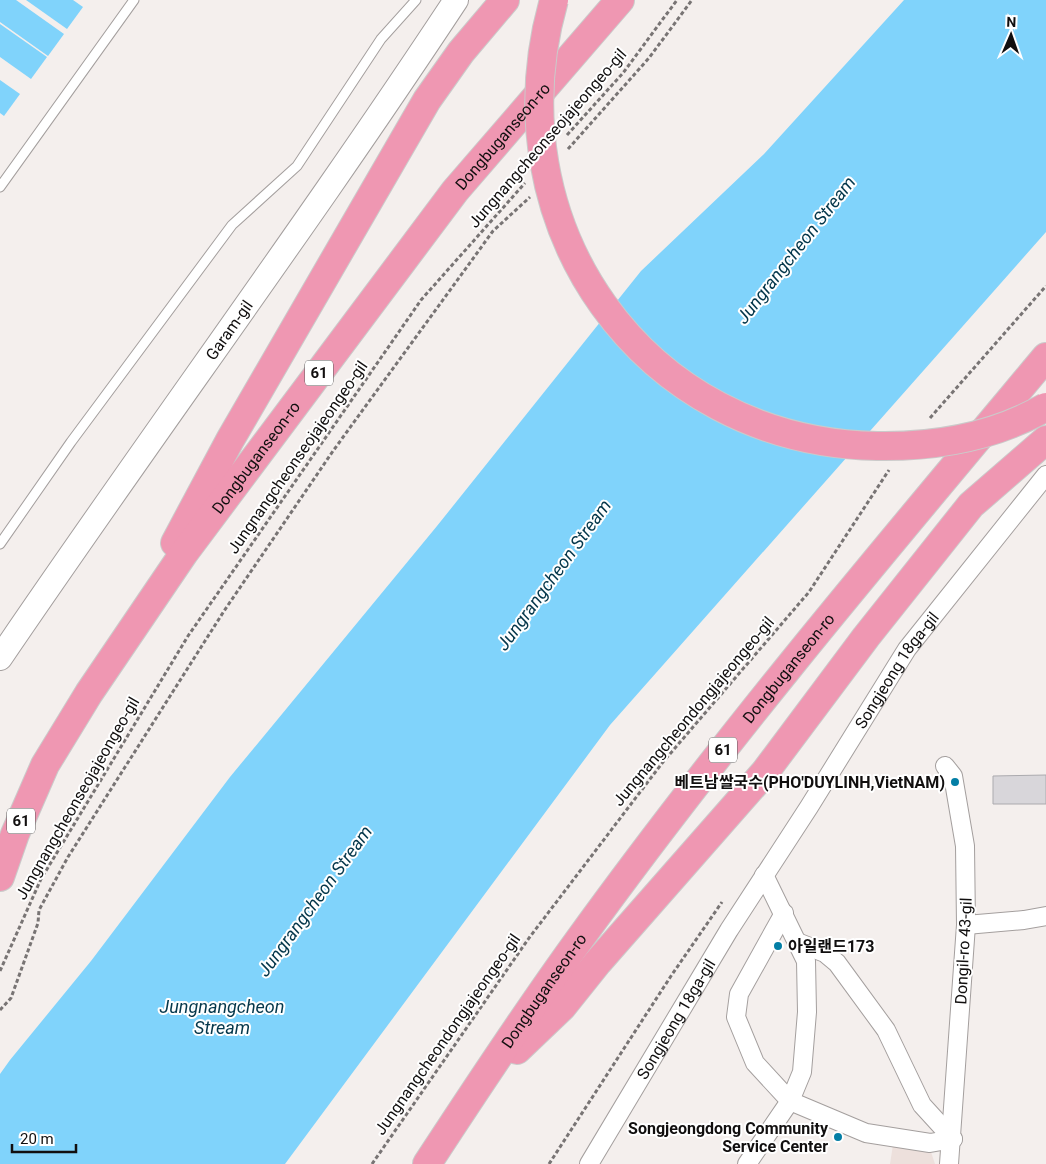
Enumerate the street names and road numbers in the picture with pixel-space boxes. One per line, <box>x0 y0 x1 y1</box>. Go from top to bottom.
street label: Jungnangcheonseojajeongeo-gil <box>464 45 630 232</box>
street label: Dongbuganseon-ro <box>451 79 554 194</box>
street label: Garam-gil <box>202 297 257 364</box>
street label: Jungnangcheonseojajeongeo-gil <box>223 357 371 557</box>
road number: 61 <box>305 360 333 386</box>
street label: Dongbuganseon-ro <box>208 398 304 517</box>
street label: Songjeong 18ga-gil <box>851 608 943 732</box>
street label: Dongbuganseon-ro <box>739 610 839 727</box>
street label: Jungnangcheondongjajeongeo-gil <box>609 613 778 810</box>
street label: Jungnangcheonseojajeongeo-gil <box>11 694 143 903</box>
road number: 61 <box>709 738 737 762</box>
road number: 61 <box>7 808 35 834</box>
street label: Dongil-ro 43-gil <box>951 897 976 1005</box>
street label: Jungnangcheondongjajeongeo-gil <box>371 930 524 1138</box>
street label: Dongbuganseon-ro <box>498 930 591 1052</box>
street label: Songjeong 18ga-gil <box>633 956 719 1083</box>

